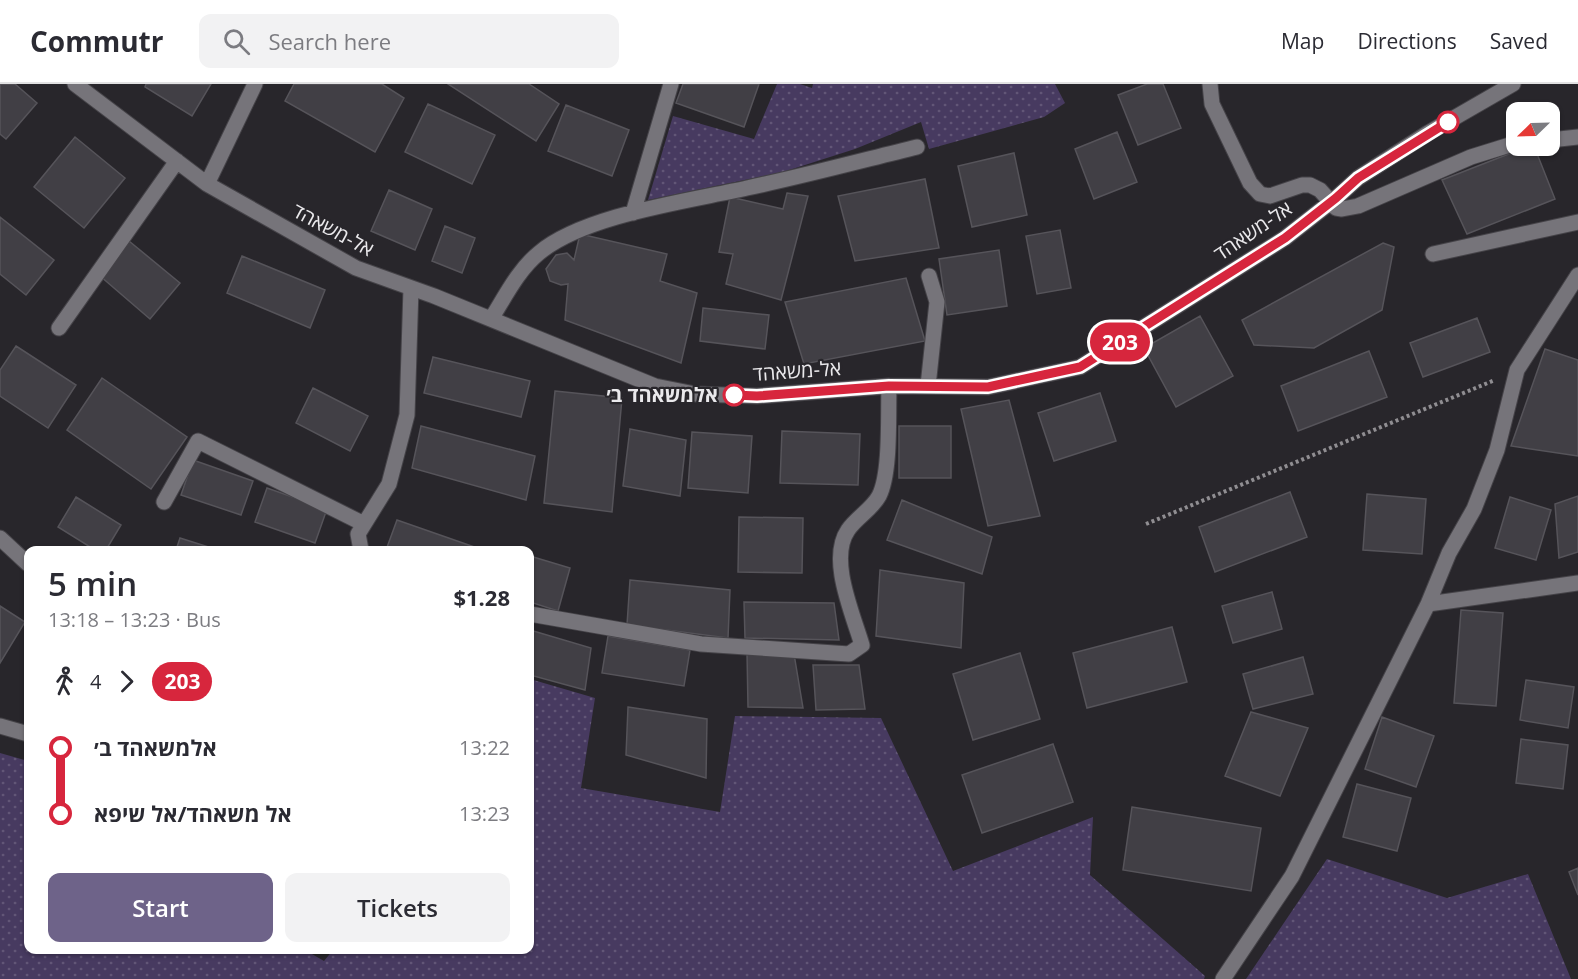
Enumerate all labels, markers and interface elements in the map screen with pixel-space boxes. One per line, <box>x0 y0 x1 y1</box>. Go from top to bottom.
search box <box>199 14 619 68</box>
text: Commutr <box>30 22 163 60</box>
icon: search <box>220 25 253 58</box>
text: Search here <box>268 26 391 56</box>
text: Map <box>1281 27 1324 55</box>
text: Directions <box>1357 27 1457 55</box>
text: Saved <box>1490 27 1548 55</box>
north arrow <box>1506 102 1560 156</box>
map controls <box>1506 102 1560 156</box>
unlabelled marker <box>1437 111 1459 133</box>
street label: אל-משאהד <box>1208 195 1297 267</box>
street label: אל-משאהד <box>288 197 379 262</box>
line badge: 203 <box>1086 322 1154 362</box>
text: 203 <box>1102 328 1138 356</box>
street label: אל-משאהד <box>752 354 842 387</box>
place label: אלמשאהד ב׳ <box>606 381 718 408</box>
marker: אלמשאהד ב׳ <box>723 384 745 406</box>
text: 5 min <box>48 561 137 606</box>
text: $1.28 <box>453 582 510 612</box>
text: 13:18 – 13:23 · Bus <box>48 606 221 633</box>
icon: walk <box>48 665 81 698</box>
icon: forward <box>110 665 143 698</box>
text: 203 <box>164 667 200 695</box>
text: 4 <box>90 668 101 695</box>
text: אלמשאהד ב׳ <box>94 732 217 762</box>
text: 13:22 <box>459 734 510 761</box>
text: אל משאהד/אל שיפא <box>94 798 292 828</box>
text: 13:23 <box>459 800 510 827</box>
button: Start <box>48 873 273 942</box>
button: Tickets <box>285 873 510 942</box>

